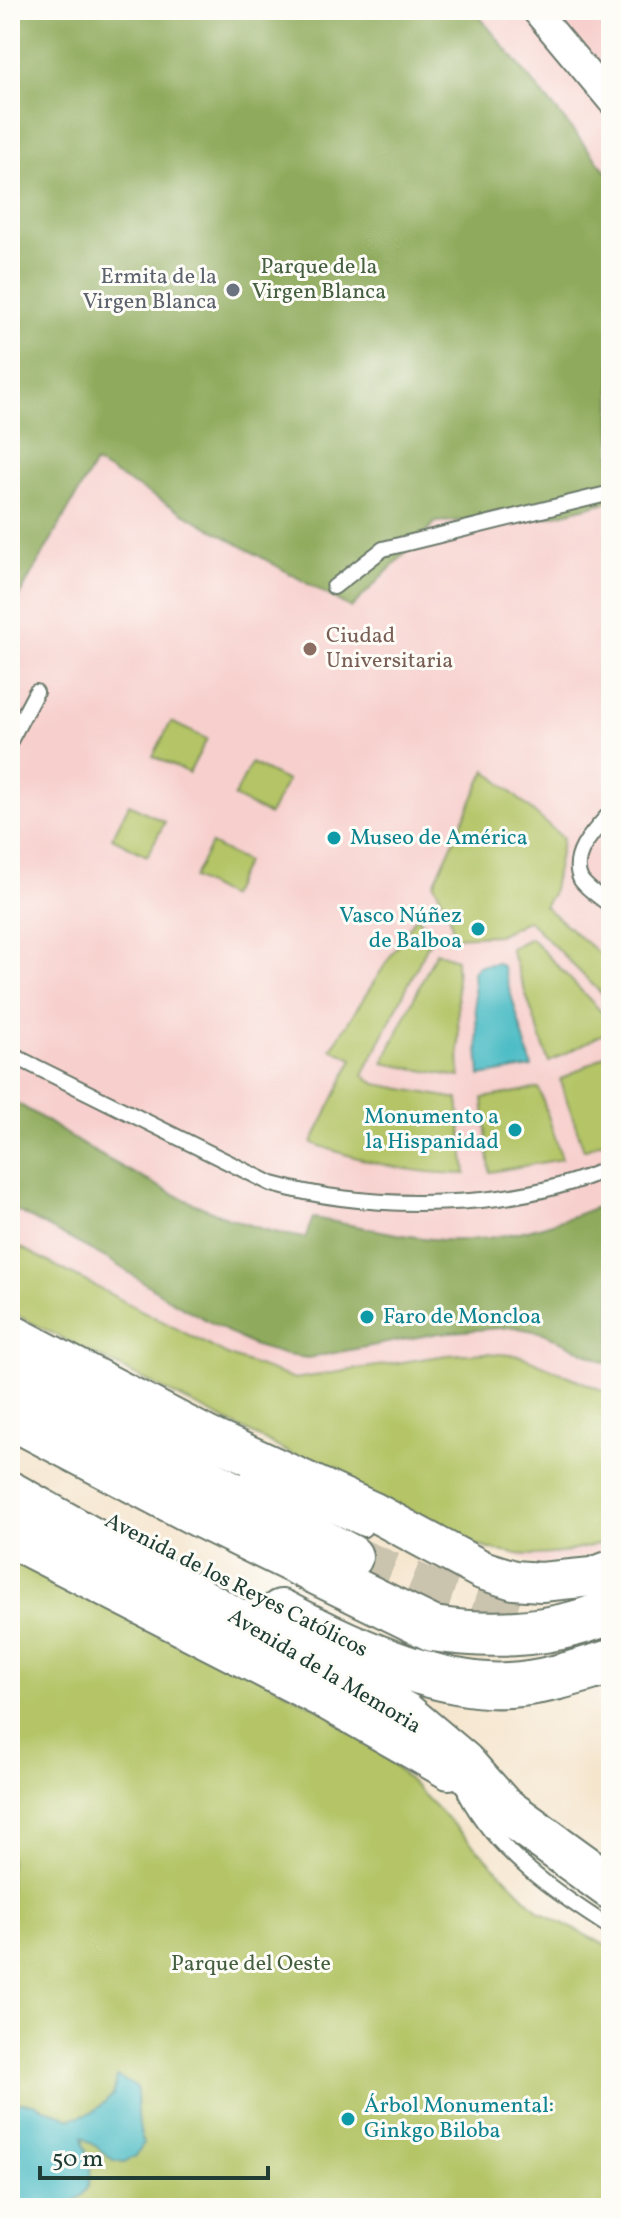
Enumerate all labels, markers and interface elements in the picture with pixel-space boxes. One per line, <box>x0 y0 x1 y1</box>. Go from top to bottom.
park label: Parque de la Virgen Blanca <box>252 252 386 308</box>
place label: Ermita de la Virgen Blanca <box>83 262 217 318</box>
marker: Ermita de la Virgen Blanca <box>224 281 242 299</box>
place label: Ciudad Universitaria <box>326 621 453 677</box>
marker: Ciudad Universitaria <box>301 640 319 658</box>
place label: Museo de América <box>350 823 528 854</box>
marker: Museo de América <box>325 829 343 847</box>
place label: Vasco Núñez de Balboa <box>339 901 462 957</box>
marker: Vasco Núñez de Balboa <box>469 920 487 938</box>
place label: Monumento a la Hispanidad <box>364 1102 499 1158</box>
marker: Monumento a la Hispanidad <box>506 1121 524 1139</box>
place label: Faro de Moncloa <box>383 1302 541 1333</box>
marker: Faro de Moncloa <box>358 1308 376 1326</box>
street label: Avenida de los Reyes Católicos <box>99 1506 373 1666</box>
street label: Avenida de la Memoria <box>221 1602 427 1742</box>
park label: Parque del Oeste <box>171 1949 331 1980</box>
place label: Árbol Monumental: Ginkgo Biloba <box>364 2091 554 2147</box>
marker: Árbol Monumental: Ginkgo Biloba <box>339 2110 357 2128</box>
scale bar <box>40 2130 268 2180</box>
text: 50 m <box>52 2143 104 2177</box>

